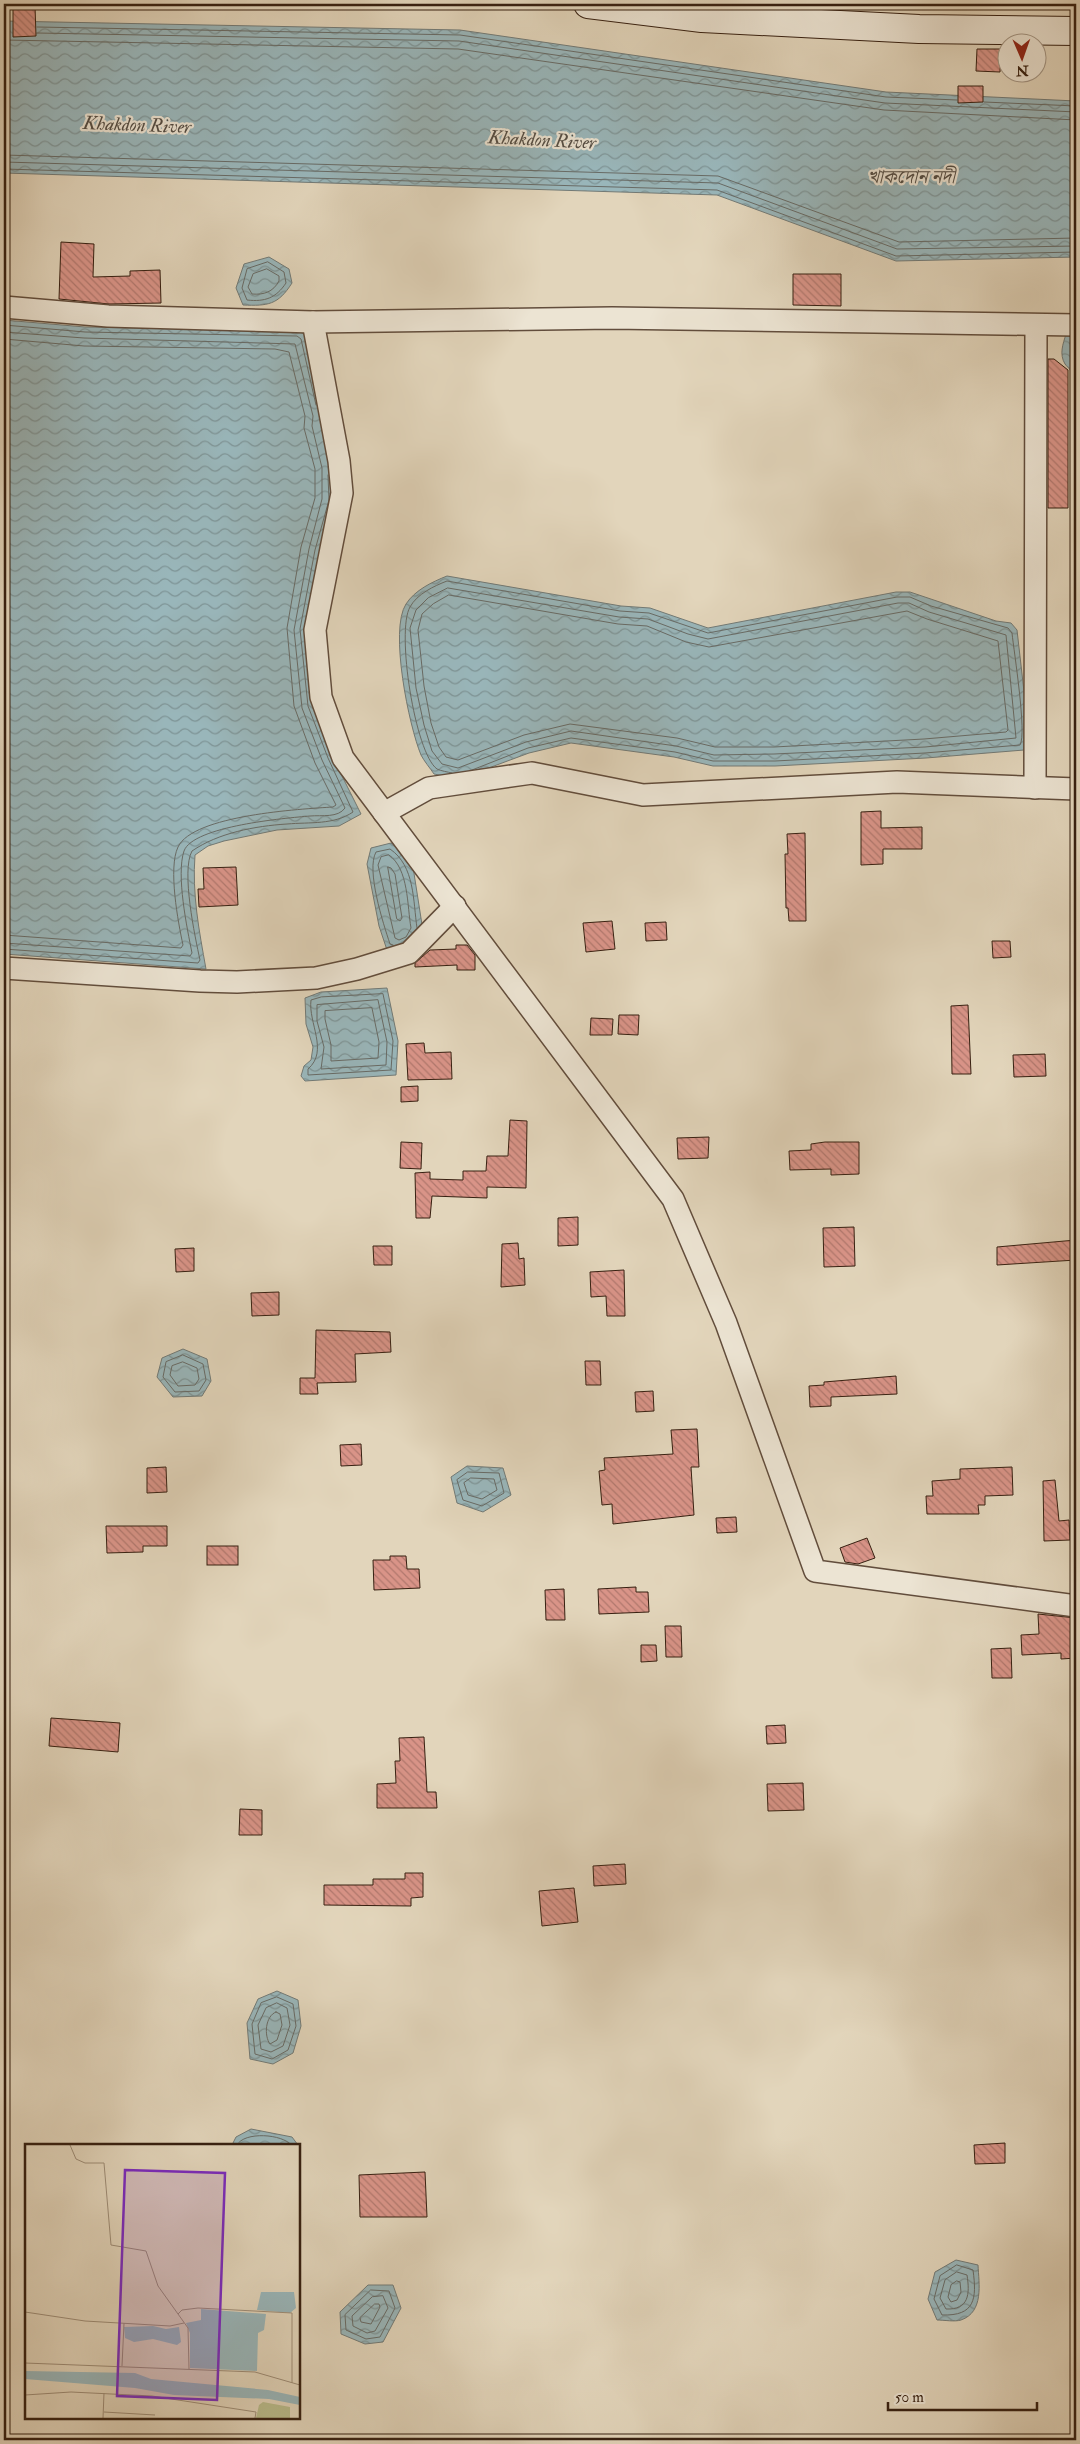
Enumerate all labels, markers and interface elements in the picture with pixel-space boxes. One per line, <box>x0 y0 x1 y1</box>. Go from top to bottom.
north arrow <box>998 32 1048 82</box>
text: N <box>1015 62 1030 79</box>
water label: Khakdon River <box>82 111 192 139</box>
water label: Khakdon River <box>486 125 598 155</box>
water label: খাকদোন নদী <box>867 165 957 189</box>
inset map <box>25 2144 300 2419</box>
scale bar <box>888 2379 1036 2411</box>
text: 50 m <box>895 2388 924 2407</box>

